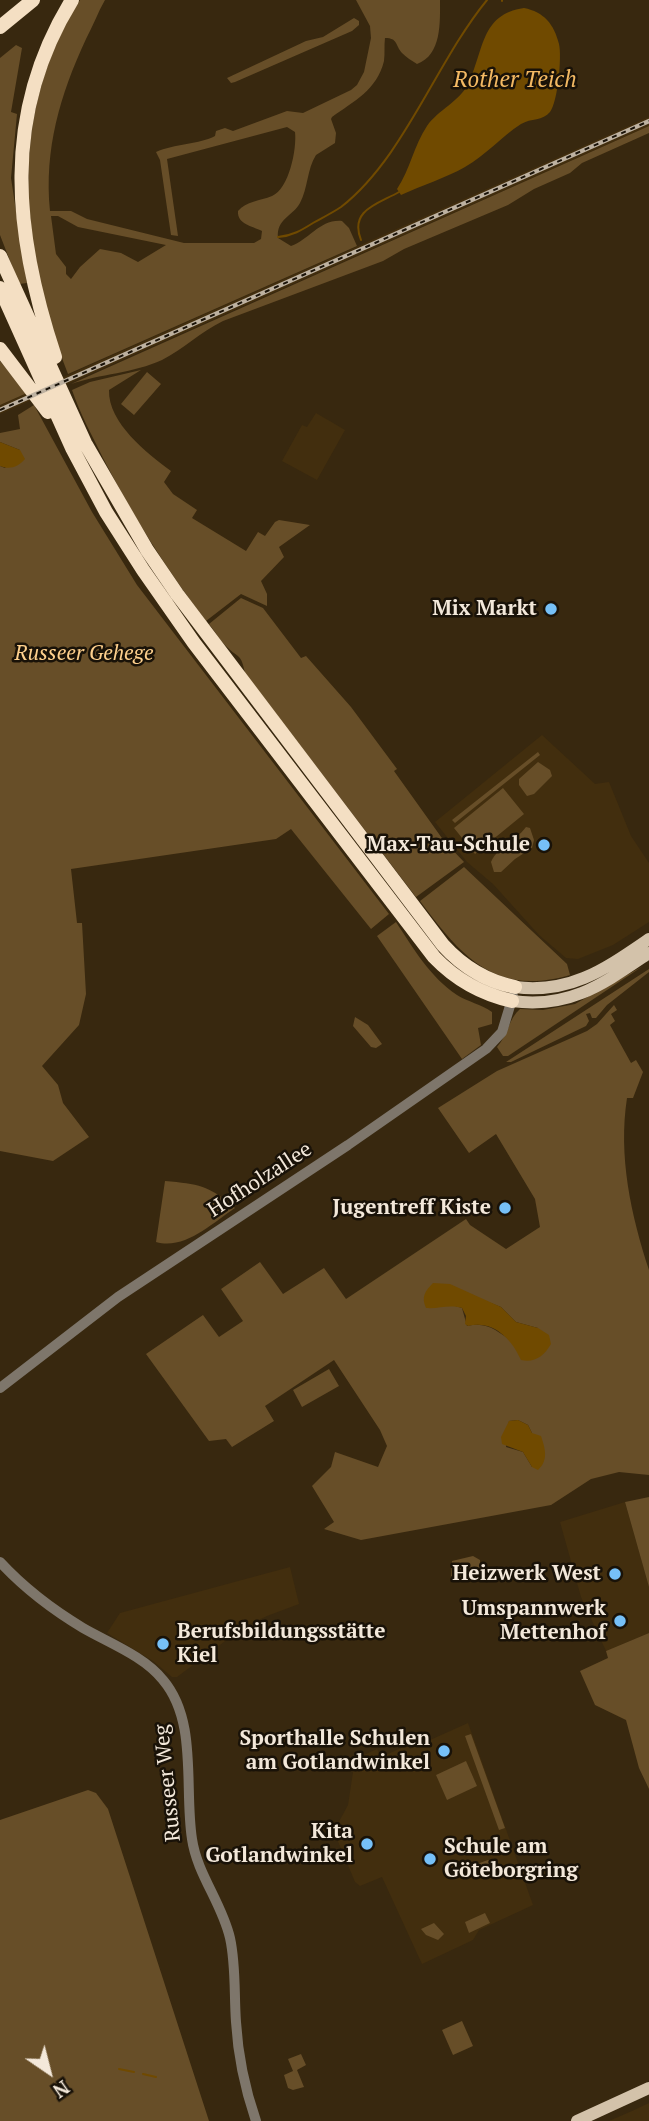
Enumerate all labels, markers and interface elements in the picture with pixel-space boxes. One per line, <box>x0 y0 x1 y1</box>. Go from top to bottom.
water label: Rother Teich <box>453 66 577 94</box>
place label: Mix Markt <box>432 596 537 622</box>
marker: Mix Markt <box>543 601 559 617</box>
park label: Russeer Gehege <box>15 641 153 667</box>
place label: Max-Tau-Schule <box>367 832 530 858</box>
marker: Max-Tau-Schule <box>536 837 552 853</box>
street label: Hofholzallee <box>203 1137 317 1223</box>
place label: Jugentreff Kiste <box>333 1195 491 1221</box>
marker: Jugentreff Kiste <box>497 1200 513 1216</box>
place label: Heizwerk West <box>452 1561 601 1587</box>
marker: Heizwerk West <box>607 1566 623 1582</box>
place label: Umspannwerk Mettenhof <box>462 1596 606 1646</box>
marker: Umspannwerk Mettenhof <box>612 1613 628 1629</box>
place label: Berufsbildungsstätte Kiel <box>177 1619 385 1669</box>
marker: Berufsbildungsstätte Kiel <box>155 1636 171 1652</box>
street label: Russeer Weg <box>149 1723 187 1843</box>
place label: Sporthalle Schulen am Gotlandwinkel <box>239 1726 430 1776</box>
marker: Sporthalle Schulen am Gotlandwinkel <box>436 1743 452 1759</box>
place label: Kita Gotlandwinkel <box>205 1819 353 1869</box>
place label: Schule am Göteborgring <box>444 1834 578 1884</box>
marker: Kita Gotlandwinkel <box>359 1836 375 1852</box>
marker: Schule am Göteborgring <box>422 1851 438 1867</box>
north arrow <box>14 2037 84 2107</box>
text: N <box>48 2075 74 2104</box>

